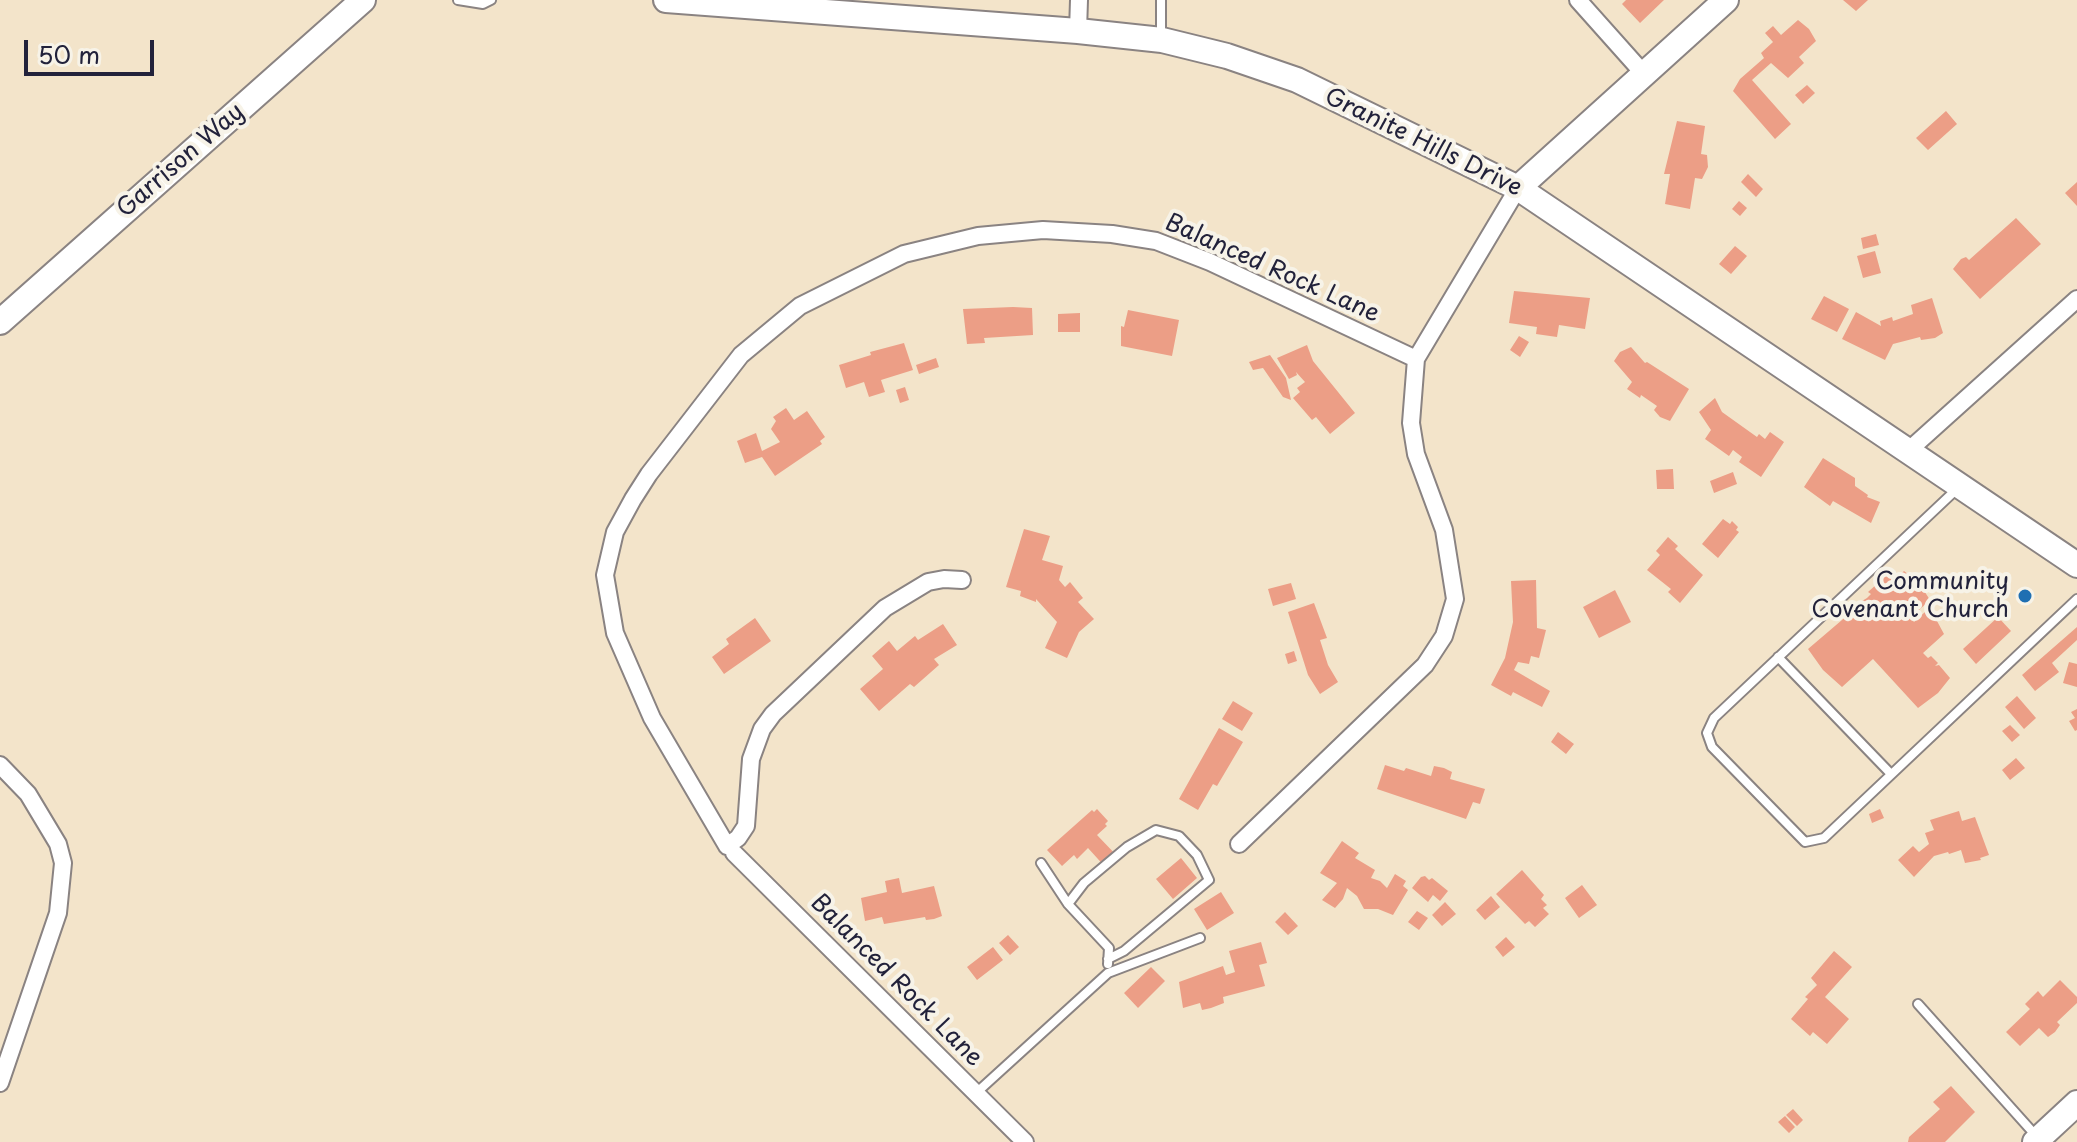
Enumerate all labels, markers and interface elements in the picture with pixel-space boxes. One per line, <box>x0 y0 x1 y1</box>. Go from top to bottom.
scale bar <box>28 24 158 74</box>
text: 50 m <box>38 36 100 72</box>
street label: Granite Hills Drive <box>1320 83 1526 203</box>
street label: Garrison Way <box>111 98 251 224</box>
street label: Balanced Rock Lane <box>1160 209 1384 329</box>
place label: Community Covenant Church <box>1811 568 2009 624</box>
marker: Community Covenant Church <box>2016 587 2034 605</box>
street label: Balanced Rock Lane <box>804 889 988 1073</box>

